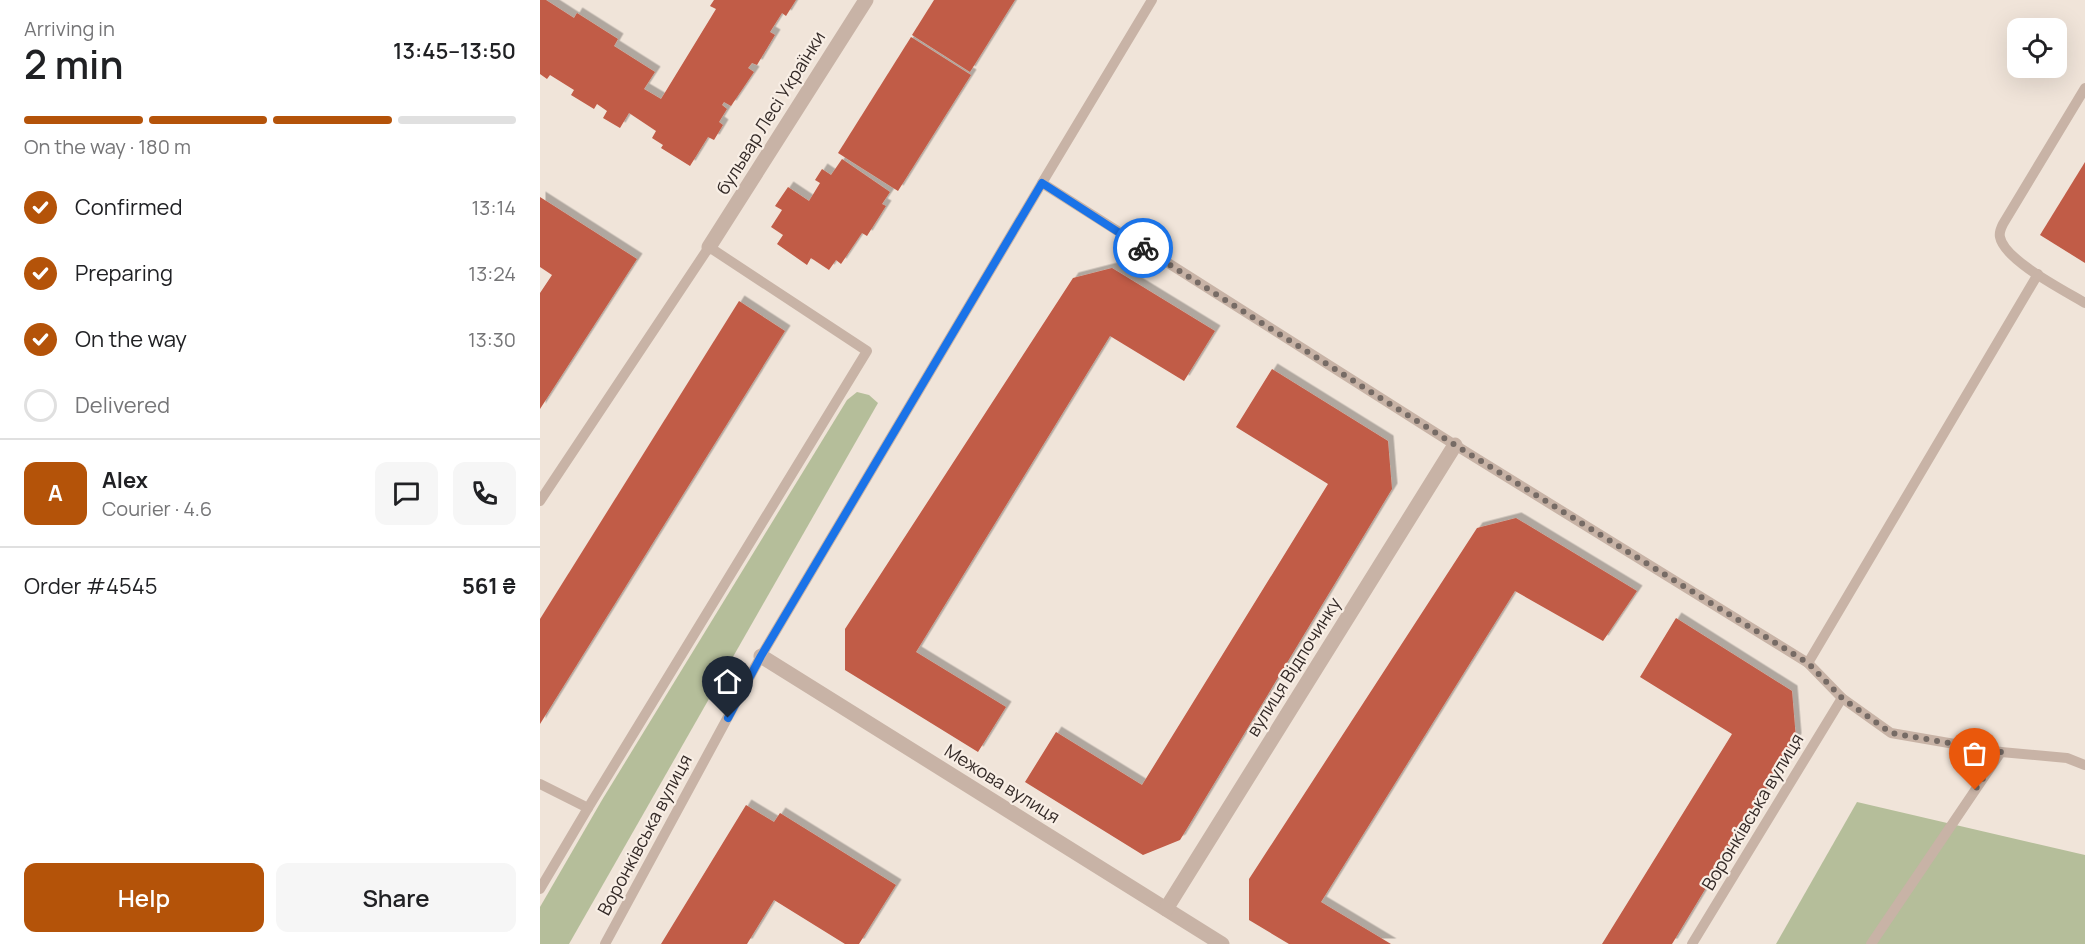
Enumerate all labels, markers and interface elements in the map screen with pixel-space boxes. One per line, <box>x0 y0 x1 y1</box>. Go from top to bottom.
text: Arriving in <box>24 15 115 42</box>
map controls <box>2007 18 2067 78</box>
button: locate <box>2007 18 2067 78</box>
street label: бульвар Лесі Українки <box>710 26 830 199</box>
text: 13:45–13:50 <box>393 36 516 66</box>
text: 2 min <box>24 37 123 91</box>
text: On the way · 180 m <box>24 133 191 160</box>
icon: check <box>24 191 57 224</box>
text: Confirmed <box>75 192 183 222</box>
text: 13:14 <box>472 194 516 221</box>
courier <box>1113 218 1173 278</box>
icon: bike <box>1127 232 1160 265</box>
icon: check <box>24 257 57 290</box>
text: Preparing <box>75 258 173 288</box>
text: 13:24 <box>468 260 516 287</box>
icon: check <box>24 323 57 356</box>
text: On the way <box>75 324 187 354</box>
text: 13:30 <box>468 326 516 353</box>
text: Delivered <box>75 390 170 420</box>
button: chat <box>375 462 438 525</box>
button: phone <box>453 462 516 525</box>
text: Alex <box>102 465 148 495</box>
text: A <box>48 478 63 508</box>
text: Courier · 4.6 <box>102 495 212 522</box>
text: Order #4545 <box>24 571 157 601</box>
text: 561 ₴ <box>462 571 516 601</box>
street label: вулиця Відпочинку <box>1241 592 1346 741</box>
pin <box>702 656 753 718</box>
icon: home <box>711 665 744 698</box>
pin <box>1949 728 2000 790</box>
street label: Воронківська вулиця <box>1696 729 1809 894</box>
icon: bag <box>1958 737 1991 770</box>
street label: Межова вулиця <box>940 738 1065 828</box>
street label: Воронківська вулиця <box>592 750 697 919</box>
button: Help <box>24 863 264 932</box>
button: Share <box>276 863 516 932</box>

